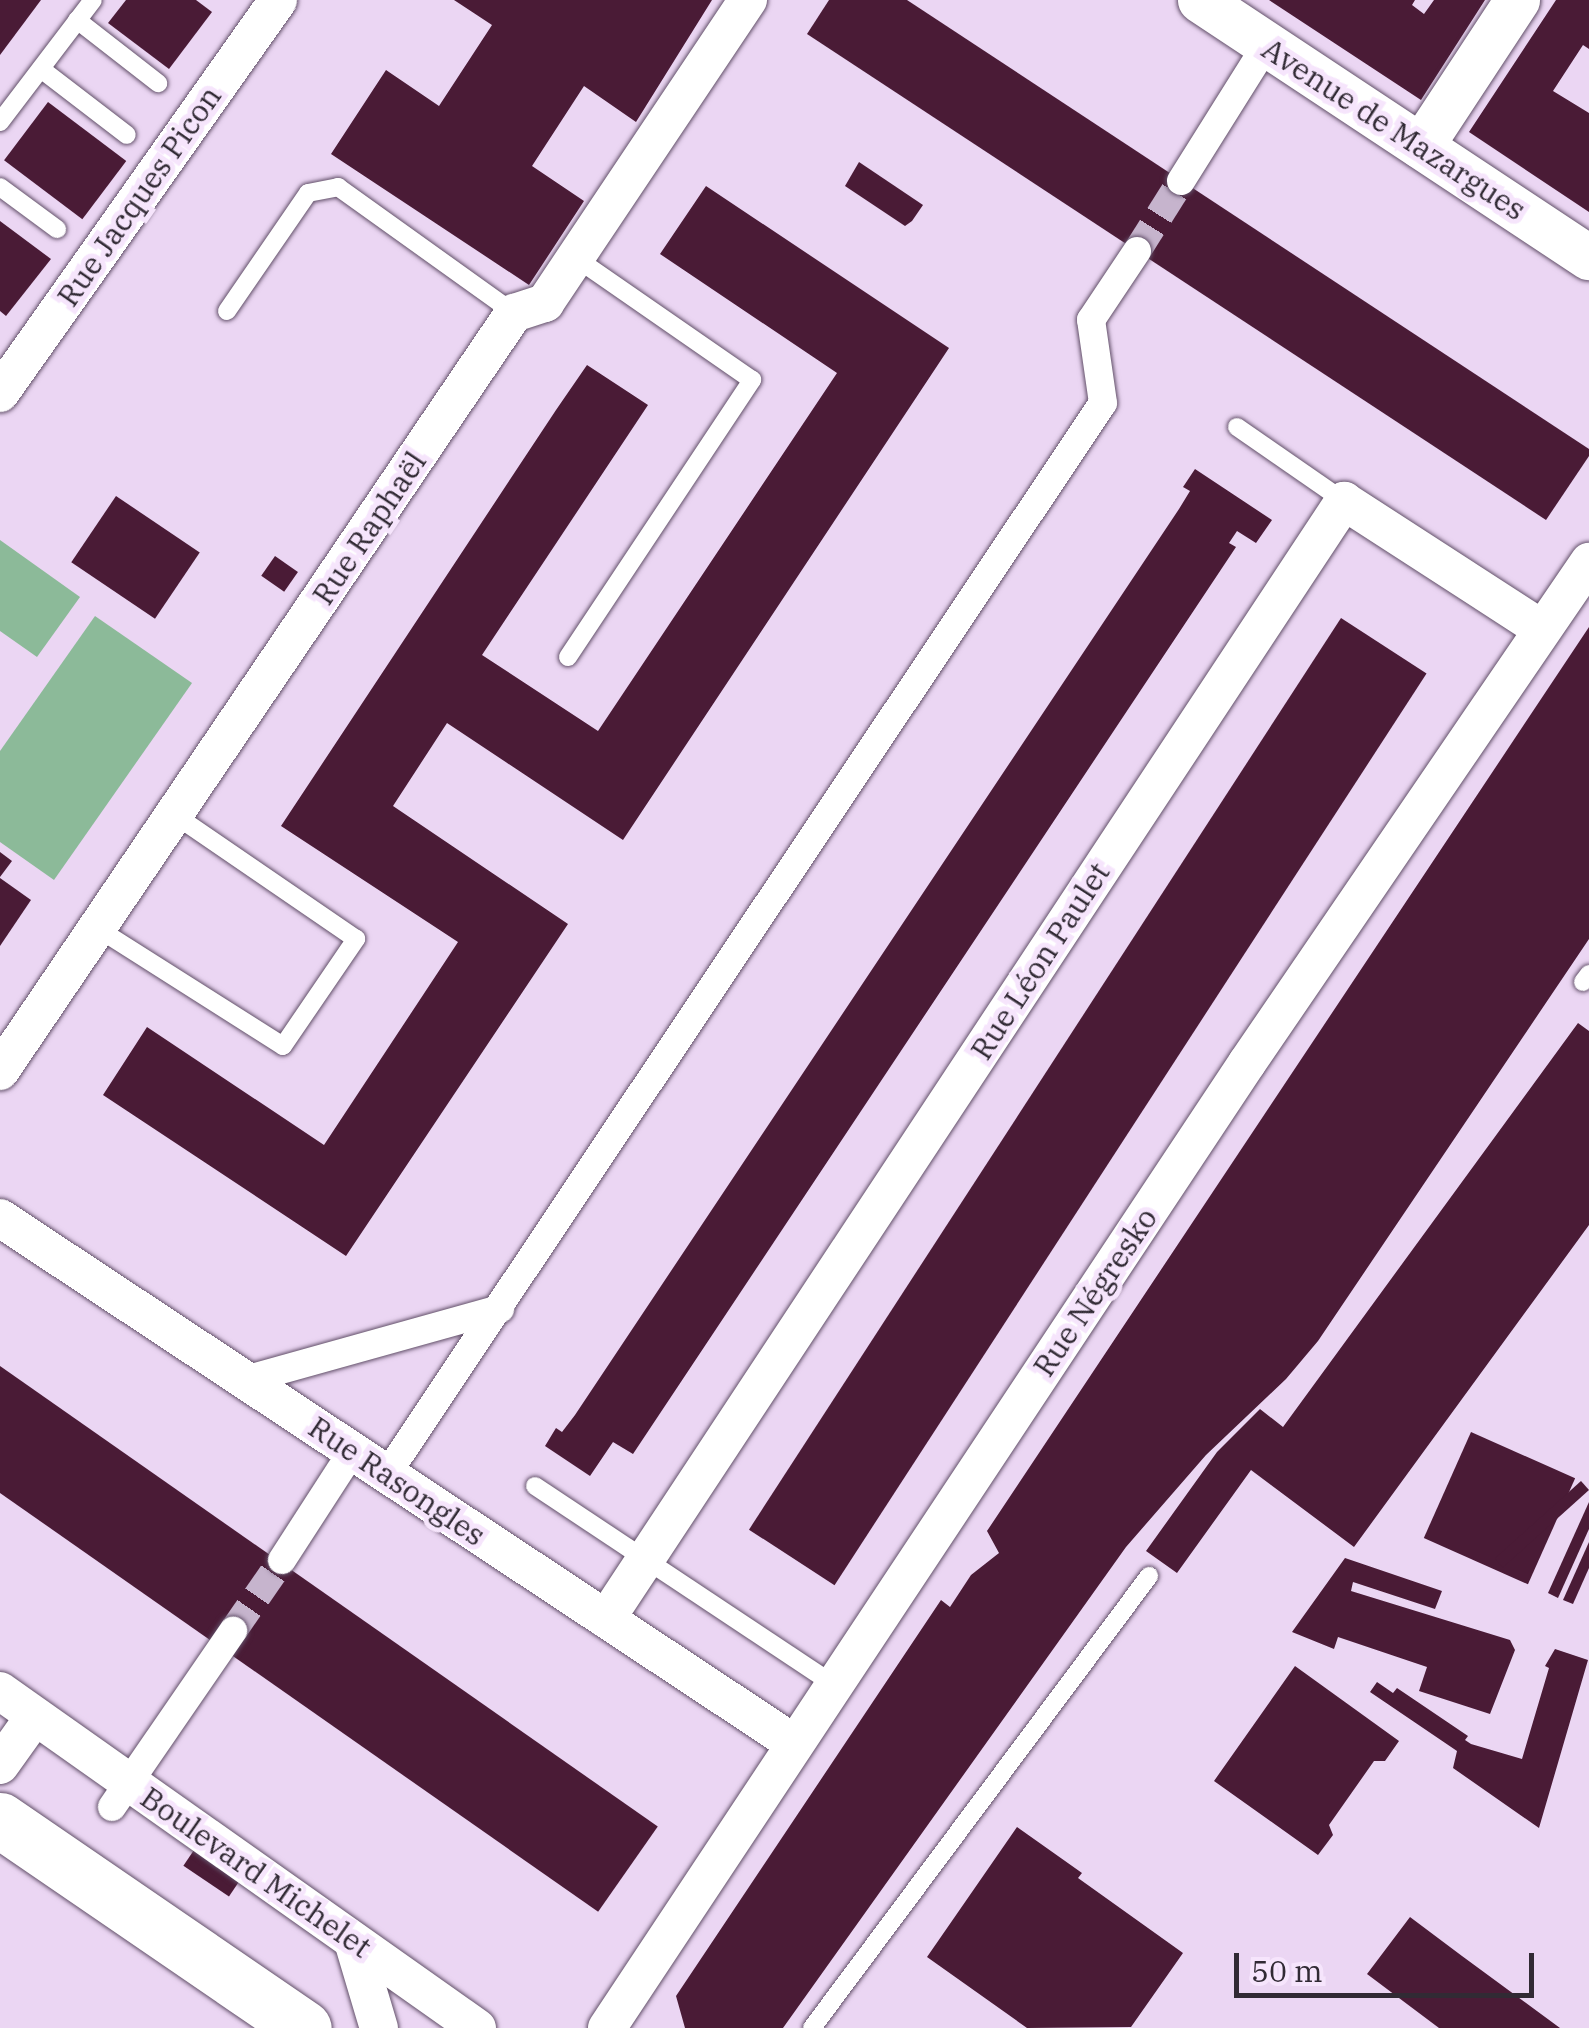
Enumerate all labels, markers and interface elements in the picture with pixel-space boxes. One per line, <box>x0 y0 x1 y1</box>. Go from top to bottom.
street label: Avenue de Mazargues <box>1256 30 1532 228</box>
street label: Rue Jacques Picon <box>50 79 228 313</box>
street label: Rue Raphaël <box>305 445 433 611</box>
street label: Rue Léon Paulet <box>963 856 1117 1066</box>
street label: Rue Négresko <box>1025 1201 1165 1383</box>
street label: Rue Rasongles <box>302 1409 492 1553</box>
street label: Boulevard Michelet <box>134 1779 378 1965</box>
scale bar <box>1239 1933 1539 1995</box>
text: 50 m <box>1251 1951 1323 1990</box>

